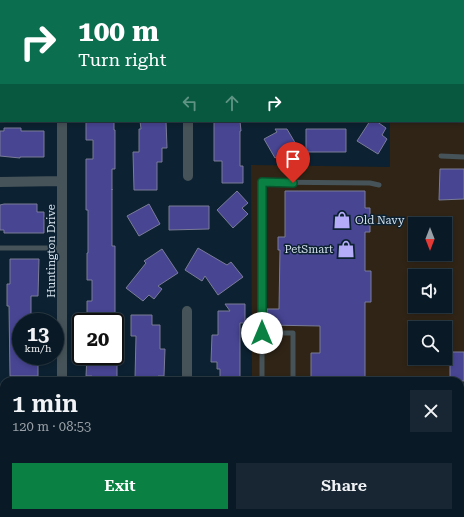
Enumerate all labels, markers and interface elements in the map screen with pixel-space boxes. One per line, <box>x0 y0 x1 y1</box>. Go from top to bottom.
text: 100 m <box>78 15 159 48</box>
icon: right <box>12 16 64 68</box>
text: Turn right <box>78 49 166 70</box>
icon: left <box>179 92 201 114</box>
icon: ahead <box>221 92 243 114</box>
icon: right <box>263 92 285 114</box>
pin <box>276 142 310 183</box>
icon: arrive <box>282 148 304 170</box>
street label: Huntington Drive <box>45 204 58 298</box>
shop icon: Old Navy <box>332 210 352 230</box>
place label: Old Navy <box>355 214 405 227</box>
north arrow <box>408 217 452 261</box>
map controls <box>408 217 452 365</box>
shop icon: PetSmart <box>336 239 356 259</box>
place label: PetSmart <box>284 243 333 256</box>
button: sound <box>408 269 452 313</box>
position arrow <box>241 312 283 354</box>
speed limit sign: 20 <box>72 313 124 365</box>
button: search <box>408 321 452 365</box>
text: 13 <box>27 322 49 346</box>
text: km/h <box>25 343 51 354</box>
text: 1 min <box>12 390 78 418</box>
button: close <box>410 390 452 432</box>
text: 120 m · 08:53 <box>12 419 91 434</box>
button: Exit <box>12 463 228 509</box>
button: Share <box>236 463 452 509</box>

